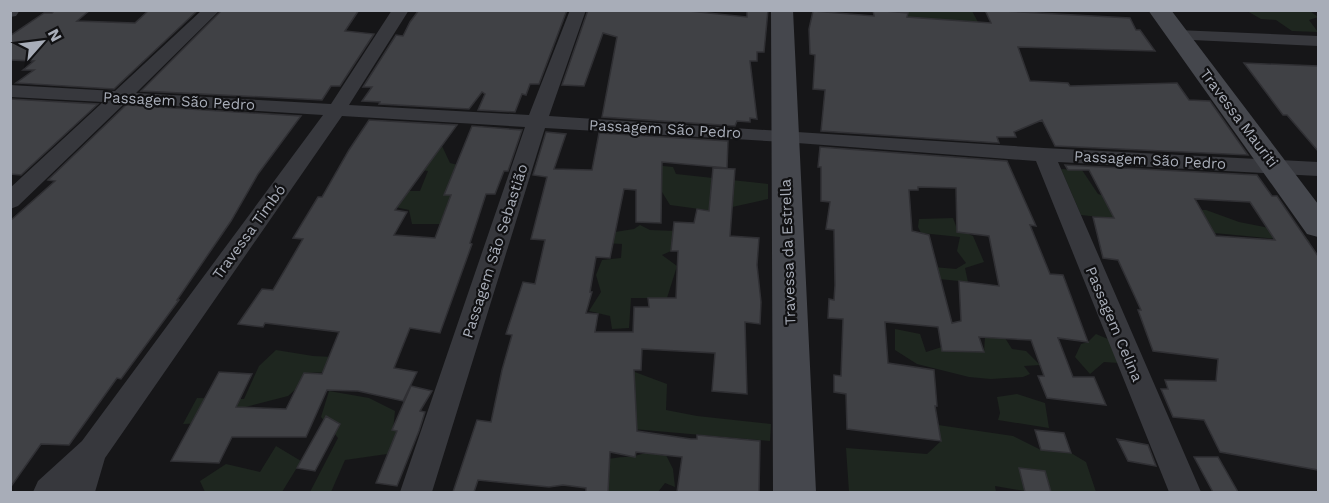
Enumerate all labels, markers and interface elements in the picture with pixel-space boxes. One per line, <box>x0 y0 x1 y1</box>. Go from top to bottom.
north arrow <box>12 12 72 72</box>
text: N <box>44 25 66 45</box>
street label: Travessa Mauriti <box>1196 65 1282 171</box>
street label: Passagem São Pedro <box>103 88 255 114</box>
street label: Passagem São Pedro <box>589 116 741 142</box>
street label: Passagem São Pedro <box>1074 147 1226 173</box>
street label: Passagem São Sebastião <box>458 162 532 340</box>
street label: Travessa da Estrella <box>776 178 800 325</box>
street label: Travessa Timbó <box>209 181 289 283</box>
street label: Passagem Celina <box>1082 264 1147 385</box>

